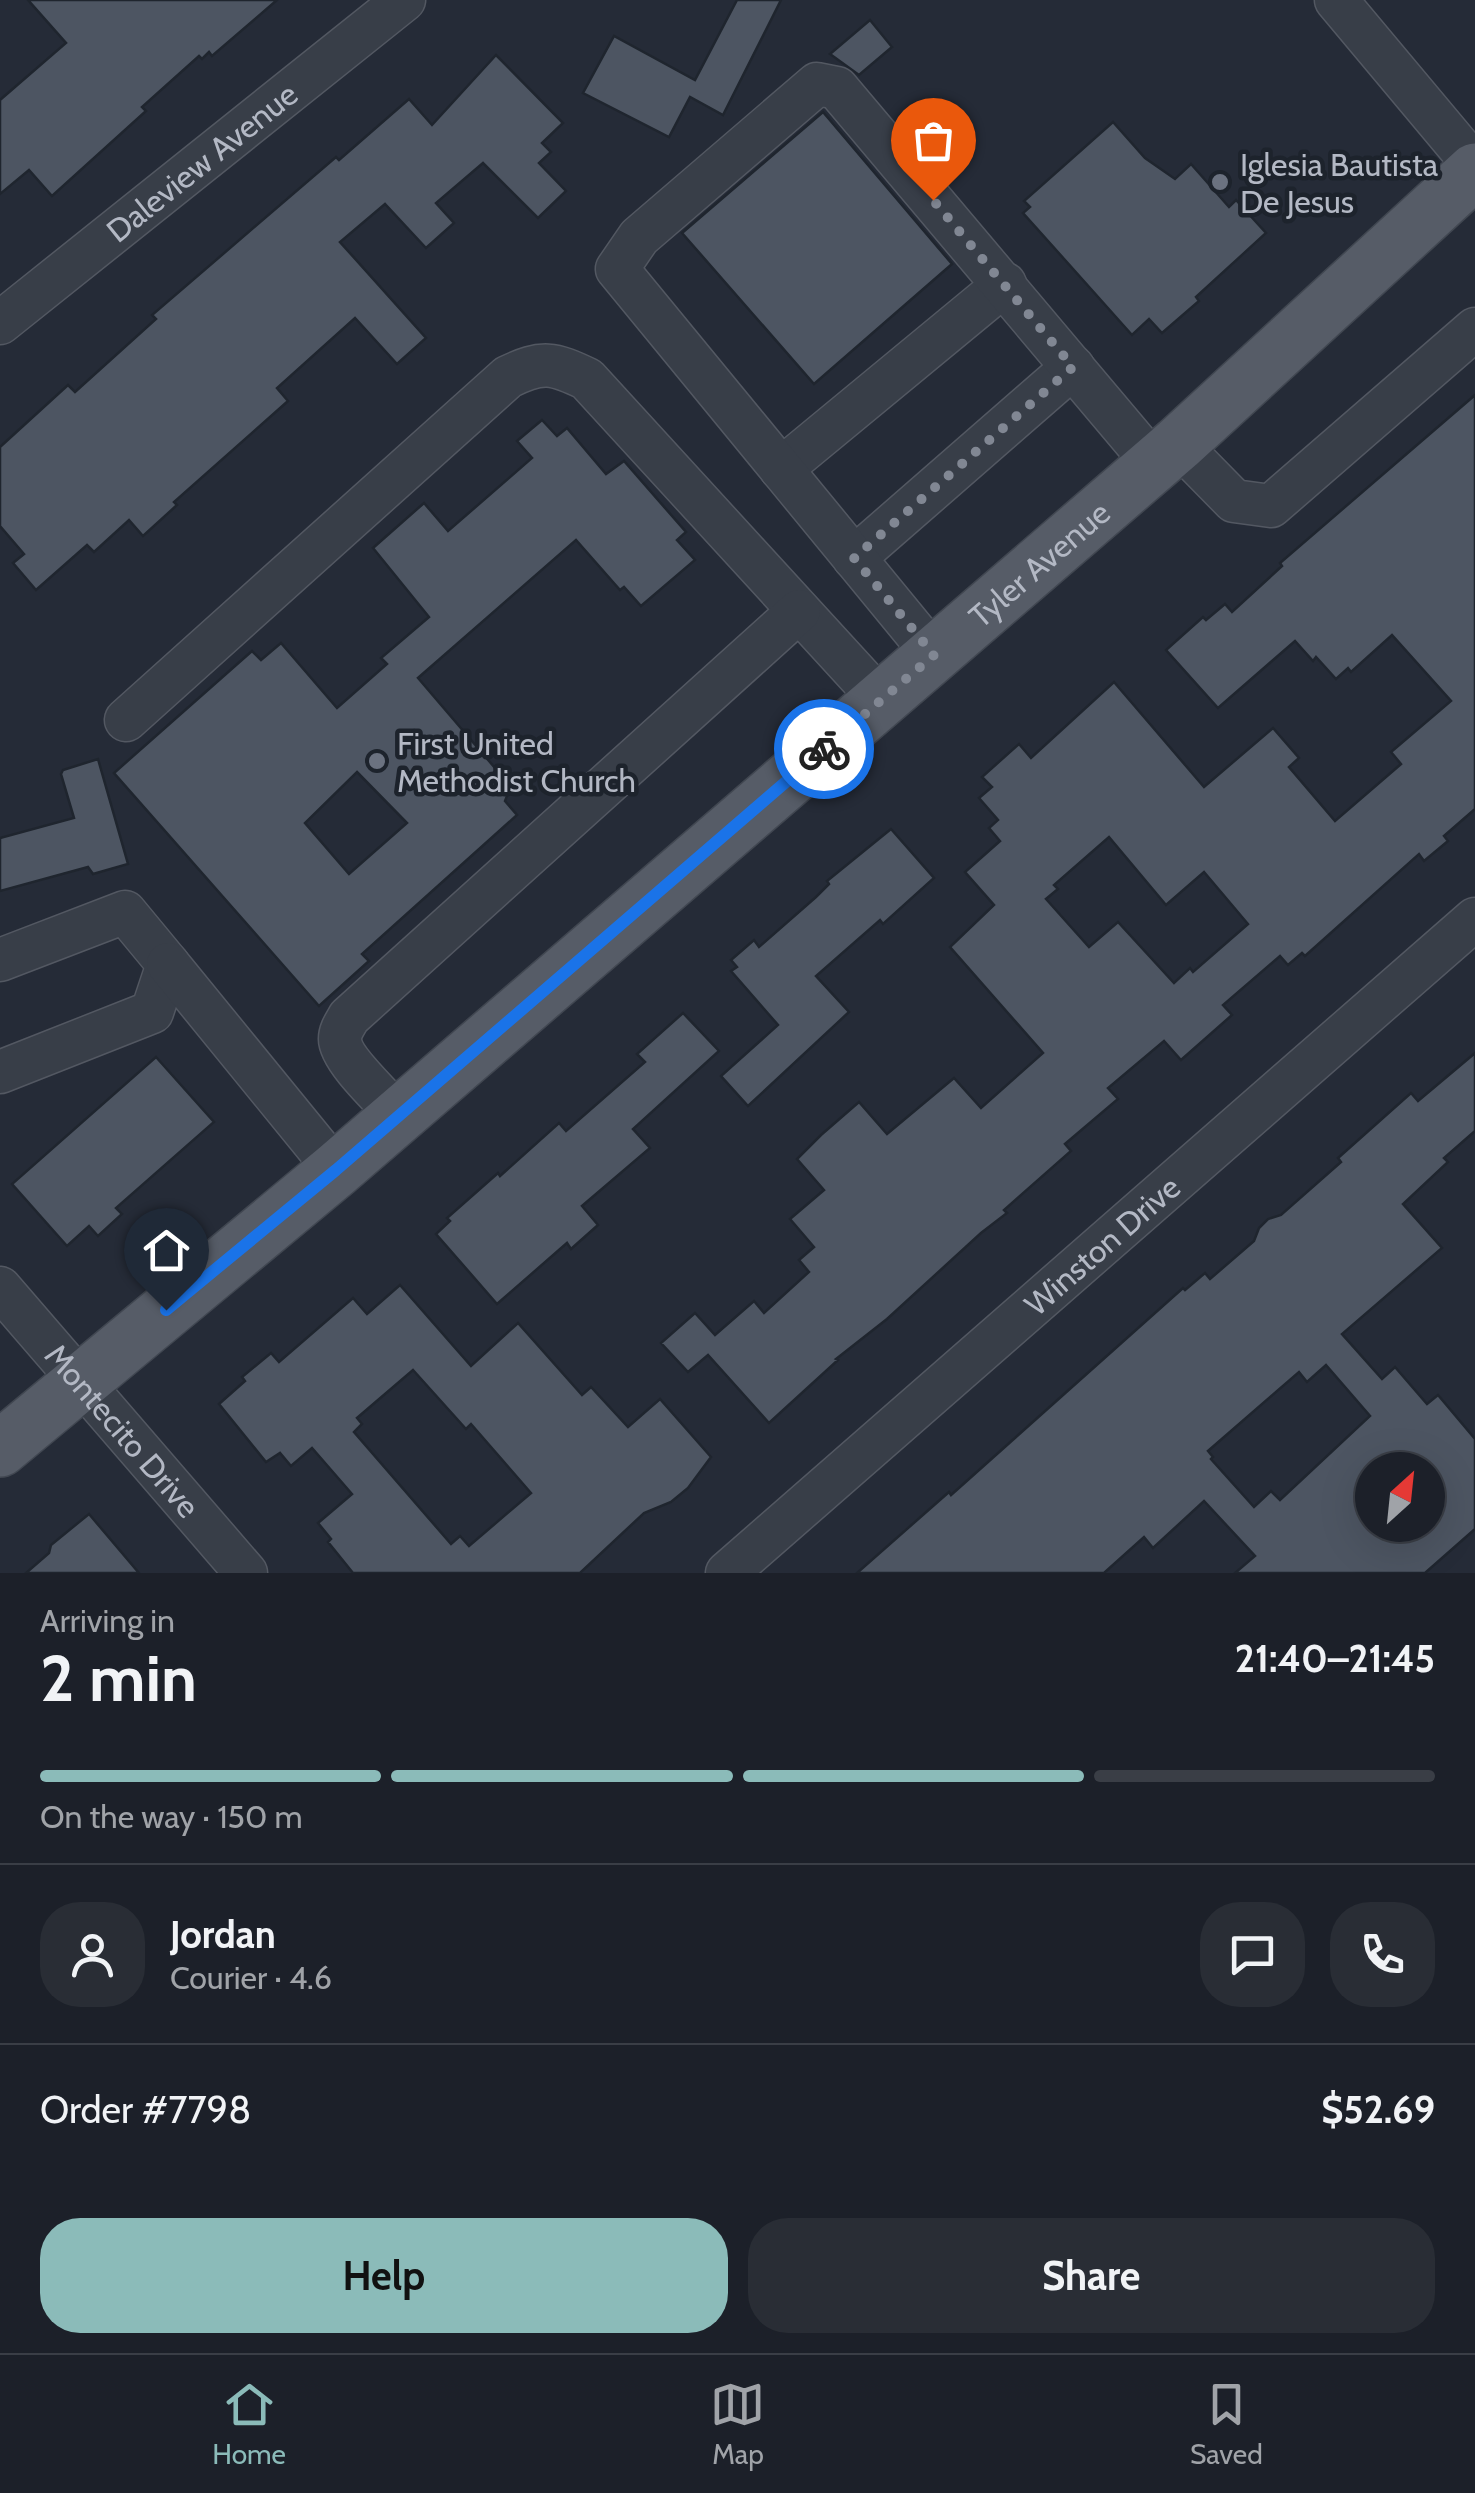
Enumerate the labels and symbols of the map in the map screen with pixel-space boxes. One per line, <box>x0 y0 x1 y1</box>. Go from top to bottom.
street label: Daleview Avenue <box>98 74 305 250</box>
pin <box>891 98 976 201</box>
place label: Iglesia Bautista De Jesus <box>1240 145 1439 221</box>
marker: Iglesia Bautista De Jesus <box>1209 171 1231 193</box>
street label: Tyler Avenue <box>961 493 1117 635</box>
courier <box>774 699 874 799</box>
place label: First United Methodist Church <box>397 724 636 800</box>
marker: First United Methodist Church <box>366 750 388 772</box>
street label: Winston Drive <box>1016 1167 1187 1323</box>
pin <box>124 1208 209 1311</box>
street label: Montecito Drive <box>37 1336 208 1525</box>
north arrow <box>1355 1452 1445 1542</box>

